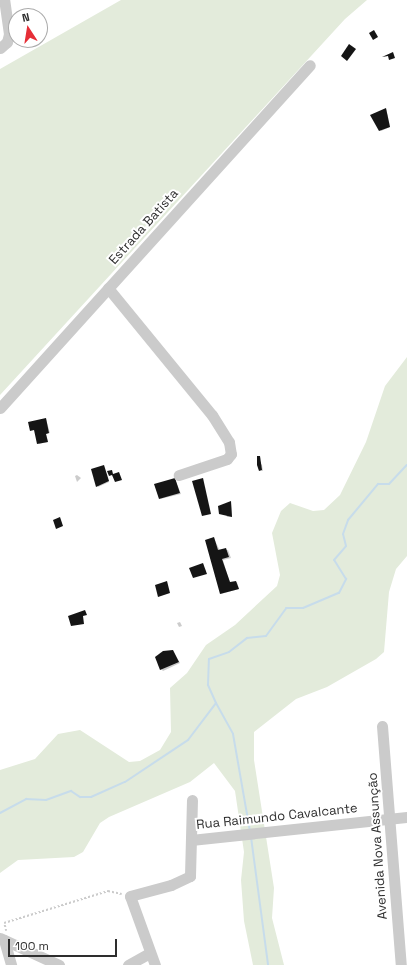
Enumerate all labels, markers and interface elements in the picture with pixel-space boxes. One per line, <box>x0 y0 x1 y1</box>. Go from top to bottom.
north arrow <box>8 8 48 48</box>
text: N <box>21 10 31 25</box>
street label: Estrada Batista <box>106 186 182 268</box>
street label: Avenida Nova Assunção <box>365 772 391 920</box>
street label: Rua Raimundo Cavalcante <box>196 801 358 833</box>
scale bar <box>10 931 119 957</box>
text: 100 m <box>15 938 49 954</box>

